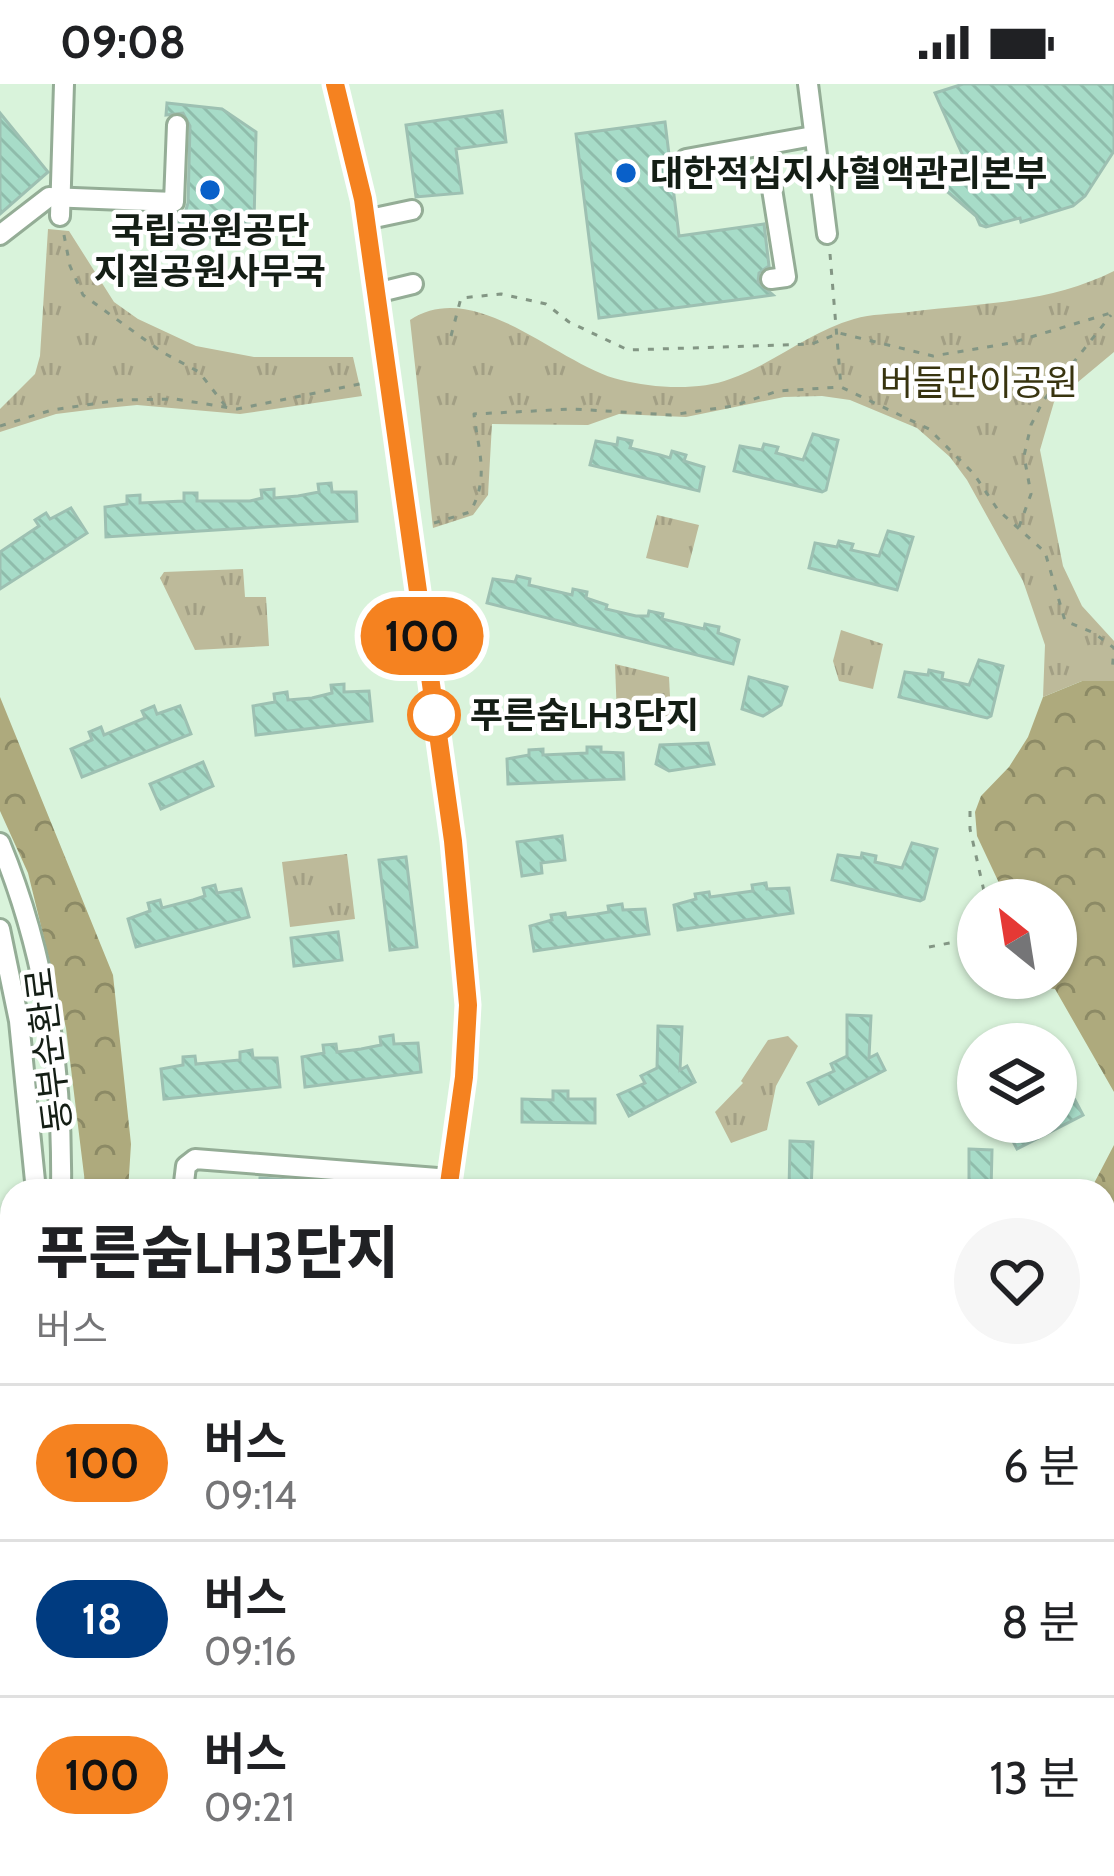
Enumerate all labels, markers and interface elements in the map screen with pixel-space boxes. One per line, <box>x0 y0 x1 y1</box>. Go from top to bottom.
text: 09:08 <box>60 15 186 69</box>
place label: 대한적십지사혈액관리본부 <box>650 151 1047 195</box>
marker: 대한적십지사혈액관리본부 <box>613 160 639 186</box>
marker: 국립공원공단 지질공원사무국 <box>197 177 223 203</box>
place label: 국립공원공단 지질공원사무국 <box>94 208 326 293</box>
park label: 버들만이공원 <box>880 360 1078 404</box>
line badge: 100 <box>353 597 491 675</box>
text: 100 <box>385 610 459 662</box>
marker: 푸른숨LH3단지 <box>409 690 459 740</box>
place label: 푸른숨LH3단지 <box>470 693 699 737</box>
north arrow <box>957 879 1077 999</box>
map controls <box>957 879 1077 1143</box>
street label: 동부순환로 <box>16 965 80 1135</box>
button: layers <box>957 1023 1077 1143</box>
text: 푸른숨LH3단지 <box>36 1218 399 1287</box>
button: heart <box>954 1218 1080 1344</box>
text: 버스 <box>36 1305 108 1353</box>
text: 버스 <box>204 1415 287 1469</box>
text: 100 <box>65 1437 139 1489</box>
text: 6 분 <box>1003 1439 1080 1493</box>
text: 09:14 <box>204 1471 297 1519</box>
text: 버스 <box>204 1571 287 1625</box>
text: 18 <box>82 1593 122 1645</box>
text: 8 분 <box>1001 1595 1080 1649</box>
text: 09:16 <box>204 1627 296 1675</box>
text: 버스 <box>204 1727 287 1781</box>
text: 100 <box>65 1749 139 1801</box>
text: 13 분 <box>989 1751 1080 1805</box>
text: 09:21 <box>204 1783 295 1831</box>

